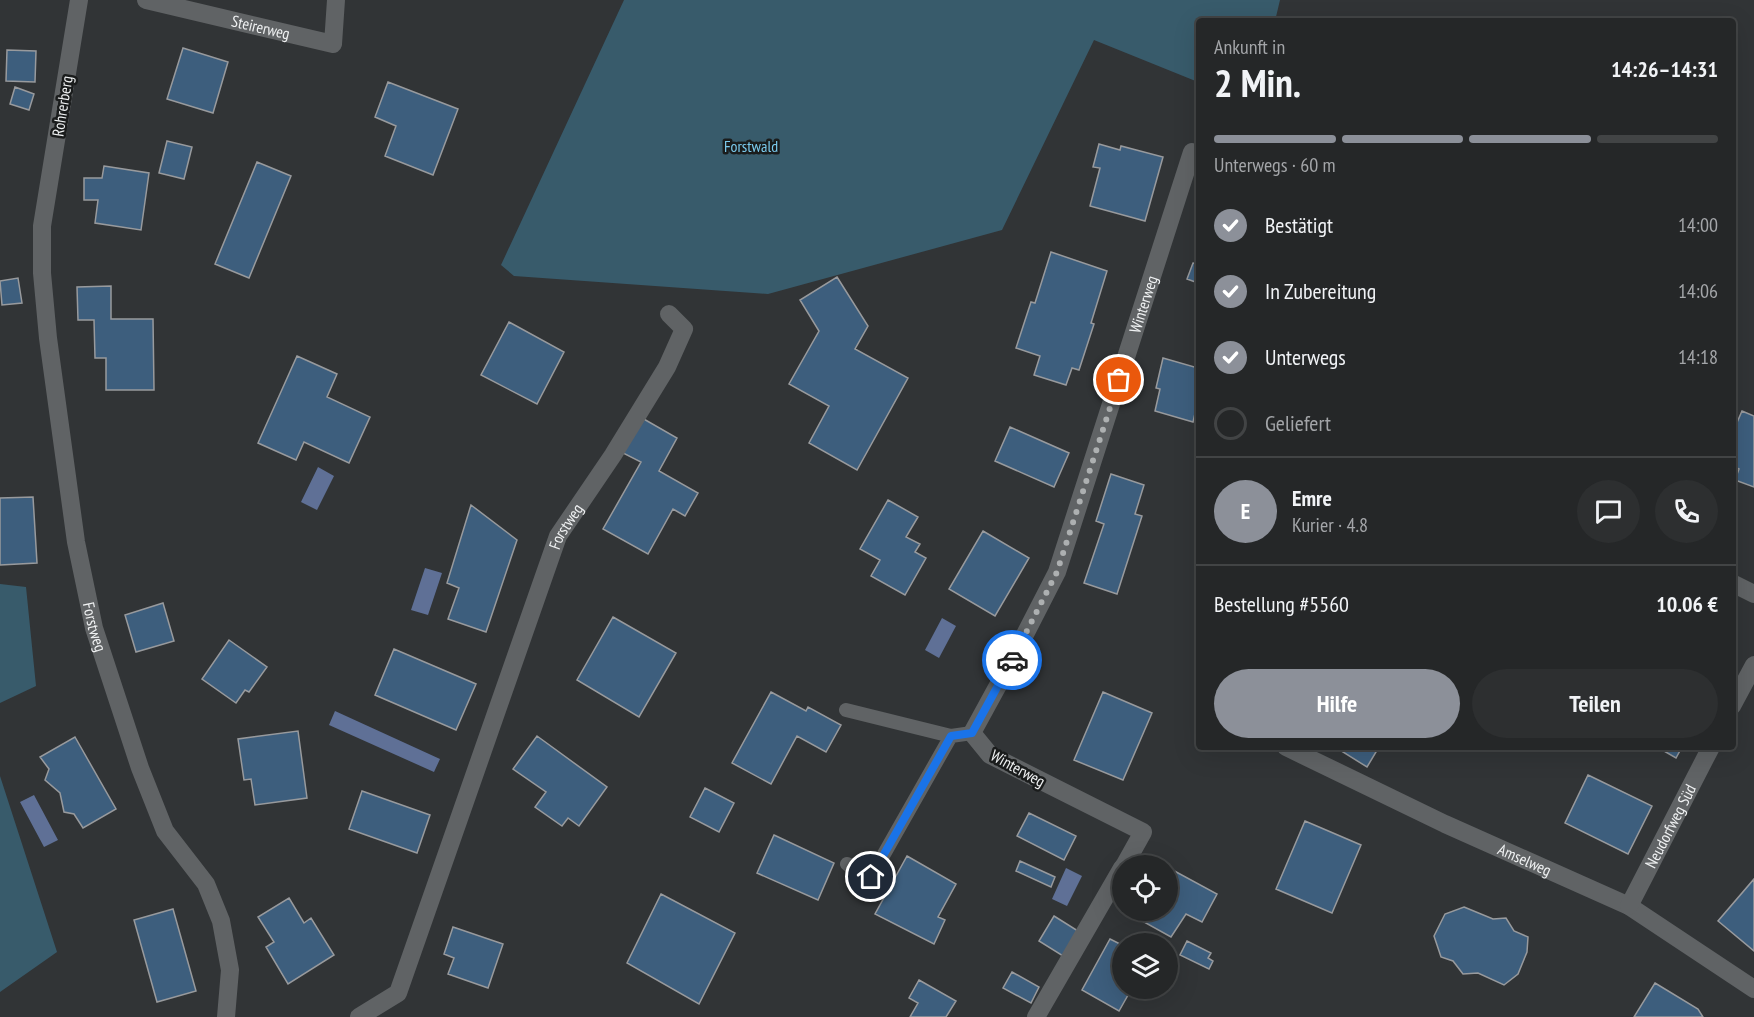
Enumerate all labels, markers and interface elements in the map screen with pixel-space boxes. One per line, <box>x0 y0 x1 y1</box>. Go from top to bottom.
street label: Steirerweg <box>230 10 292 44</box>
text: Ankunft in <box>1214 34 1285 60</box>
text: 14:26–14:31 <box>1611 55 1718 83</box>
text: 2 Min. <box>1214 57 1301 108</box>
street label: Rohrerberg <box>47 74 77 138</box>
park label: Forstwald <box>724 136 778 156</box>
text: Unterwegs · 60 m <box>1214 152 1335 178</box>
icon: check <box>1214 209 1247 242</box>
text: Bestätigt <box>1265 211 1333 239</box>
text: 14:00 <box>1678 212 1718 238</box>
street label: Winterweg <box>1124 273 1162 335</box>
icon: check <box>1214 275 1247 308</box>
text: In Zubereitung <box>1265 277 1376 305</box>
text: 14:06 <box>1678 278 1718 304</box>
icon: check <box>1214 341 1247 374</box>
text: Unterwegs <box>1265 343 1346 371</box>
text: 14:18 <box>1678 344 1718 370</box>
pin <box>1093 354 1144 405</box>
icon: bag <box>1102 363 1135 396</box>
text: Geliefert <box>1265 409 1331 437</box>
button: chat <box>1577 480 1640 543</box>
button: phone <box>1655 480 1718 543</box>
text: Emre <box>1292 484 1332 512</box>
text: E <box>1241 497 1250 525</box>
street label: Forstweg <box>544 500 587 552</box>
text: Kurier · 4.8 <box>1292 512 1368 538</box>
text: Bestellung #5560 <box>1214 590 1349 618</box>
text: 10.06 € <box>1656 590 1718 618</box>
street label: Forstweg <box>79 600 111 654</box>
courier <box>982 630 1042 690</box>
icon: car <box>996 644 1029 677</box>
button: Hilfe <box>1214 669 1460 738</box>
button: Teilen <box>1472 669 1718 738</box>
street label: Winterweg <box>987 745 1049 791</box>
street label: Neudorfweg Süd <box>1640 781 1700 871</box>
street label: Amselweg <box>1495 839 1555 880</box>
pin <box>845 851 896 902</box>
map controls <box>1112 855 1178 999</box>
button: locate <box>1112 855 1178 921</box>
icon: home <box>854 860 887 893</box>
button: layers <box>1112 933 1178 999</box>

